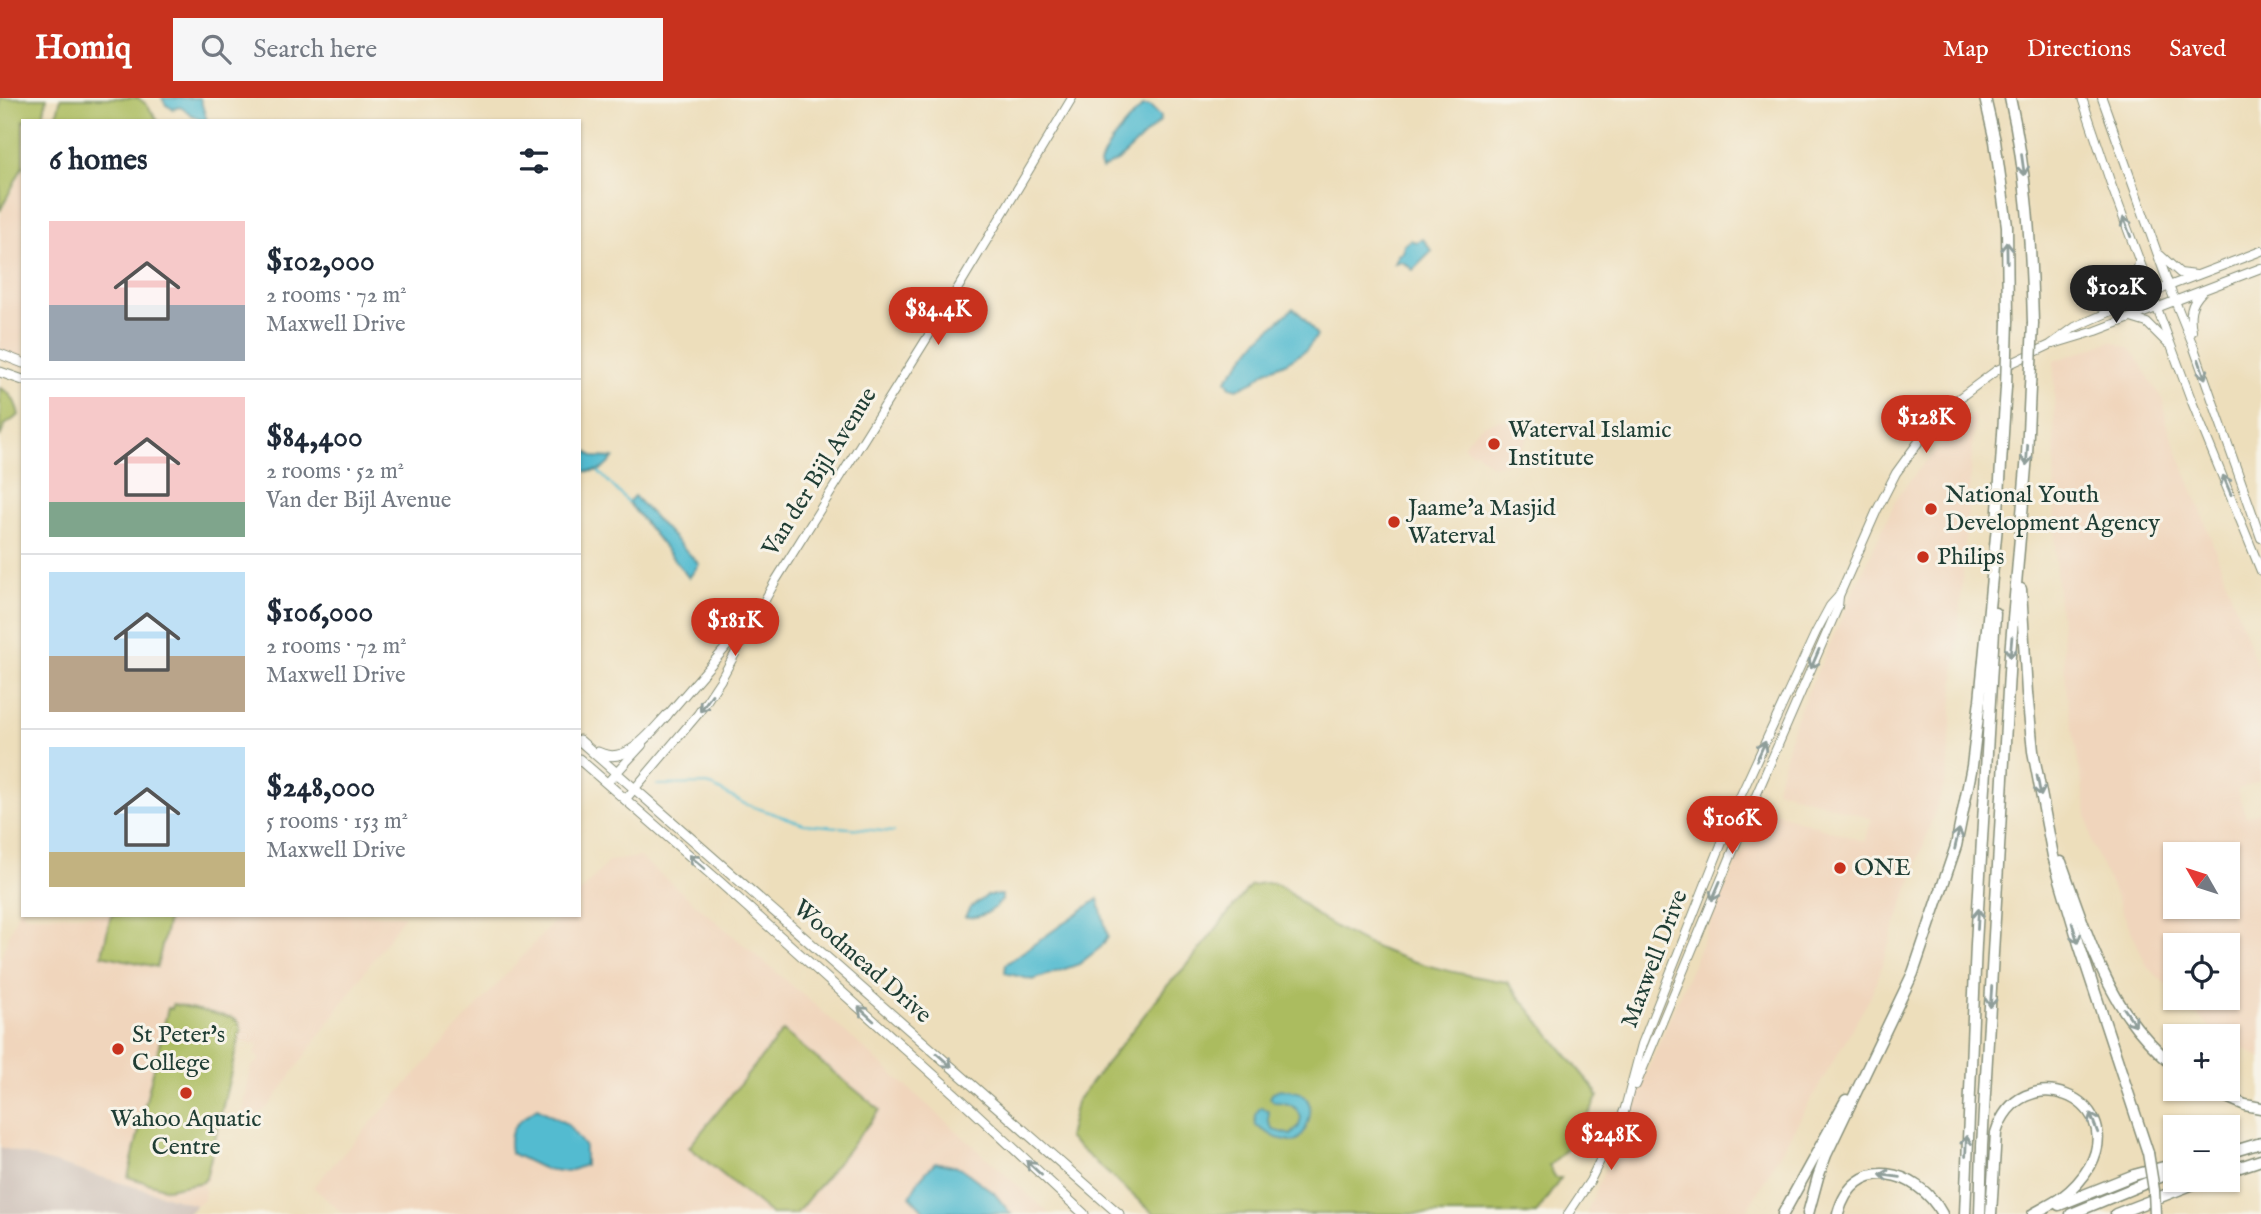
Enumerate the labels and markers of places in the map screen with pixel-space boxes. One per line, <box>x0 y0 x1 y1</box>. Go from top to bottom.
pin: $102K <box>2067 266 2165 325</box>
pin: $84.4K <box>881 288 995 347</box>
pin: $128K <box>1877 396 1975 455</box>
place label: Waterval Islamic Institute <box>1508 415 1671 474</box>
marker: Waterval Islamic Institute <box>1486 436 1502 452</box>
place label: National Youth Development Agency <box>1945 480 2160 539</box>
place label: Jaame'a Masjid Waterval <box>1405 493 1556 552</box>
marker: National Youth Development Agency <box>1923 501 1939 517</box>
marker: Jaame'a Masjid Waterval <box>1386 514 1402 530</box>
place label: Philips <box>1937 542 2004 573</box>
marker: Philips <box>1915 549 1931 565</box>
pin: $181K <box>686 598 784 658</box>
pin: $106K <box>1683 796 1781 856</box>
place label: ONE <box>1854 853 1911 884</box>
marker: ONE <box>1832 860 1848 876</box>
place label: St Peter's College <box>132 1020 225 1079</box>
marker: St Peter's College <box>110 1041 126 1057</box>
marker: Wahoo Aquatic Centre <box>178 1085 194 1101</box>
place label: Wahoo Aquatic Centre <box>110 1104 262 1163</box>
pin: $248K <box>1562 1112 1660 1172</box>

